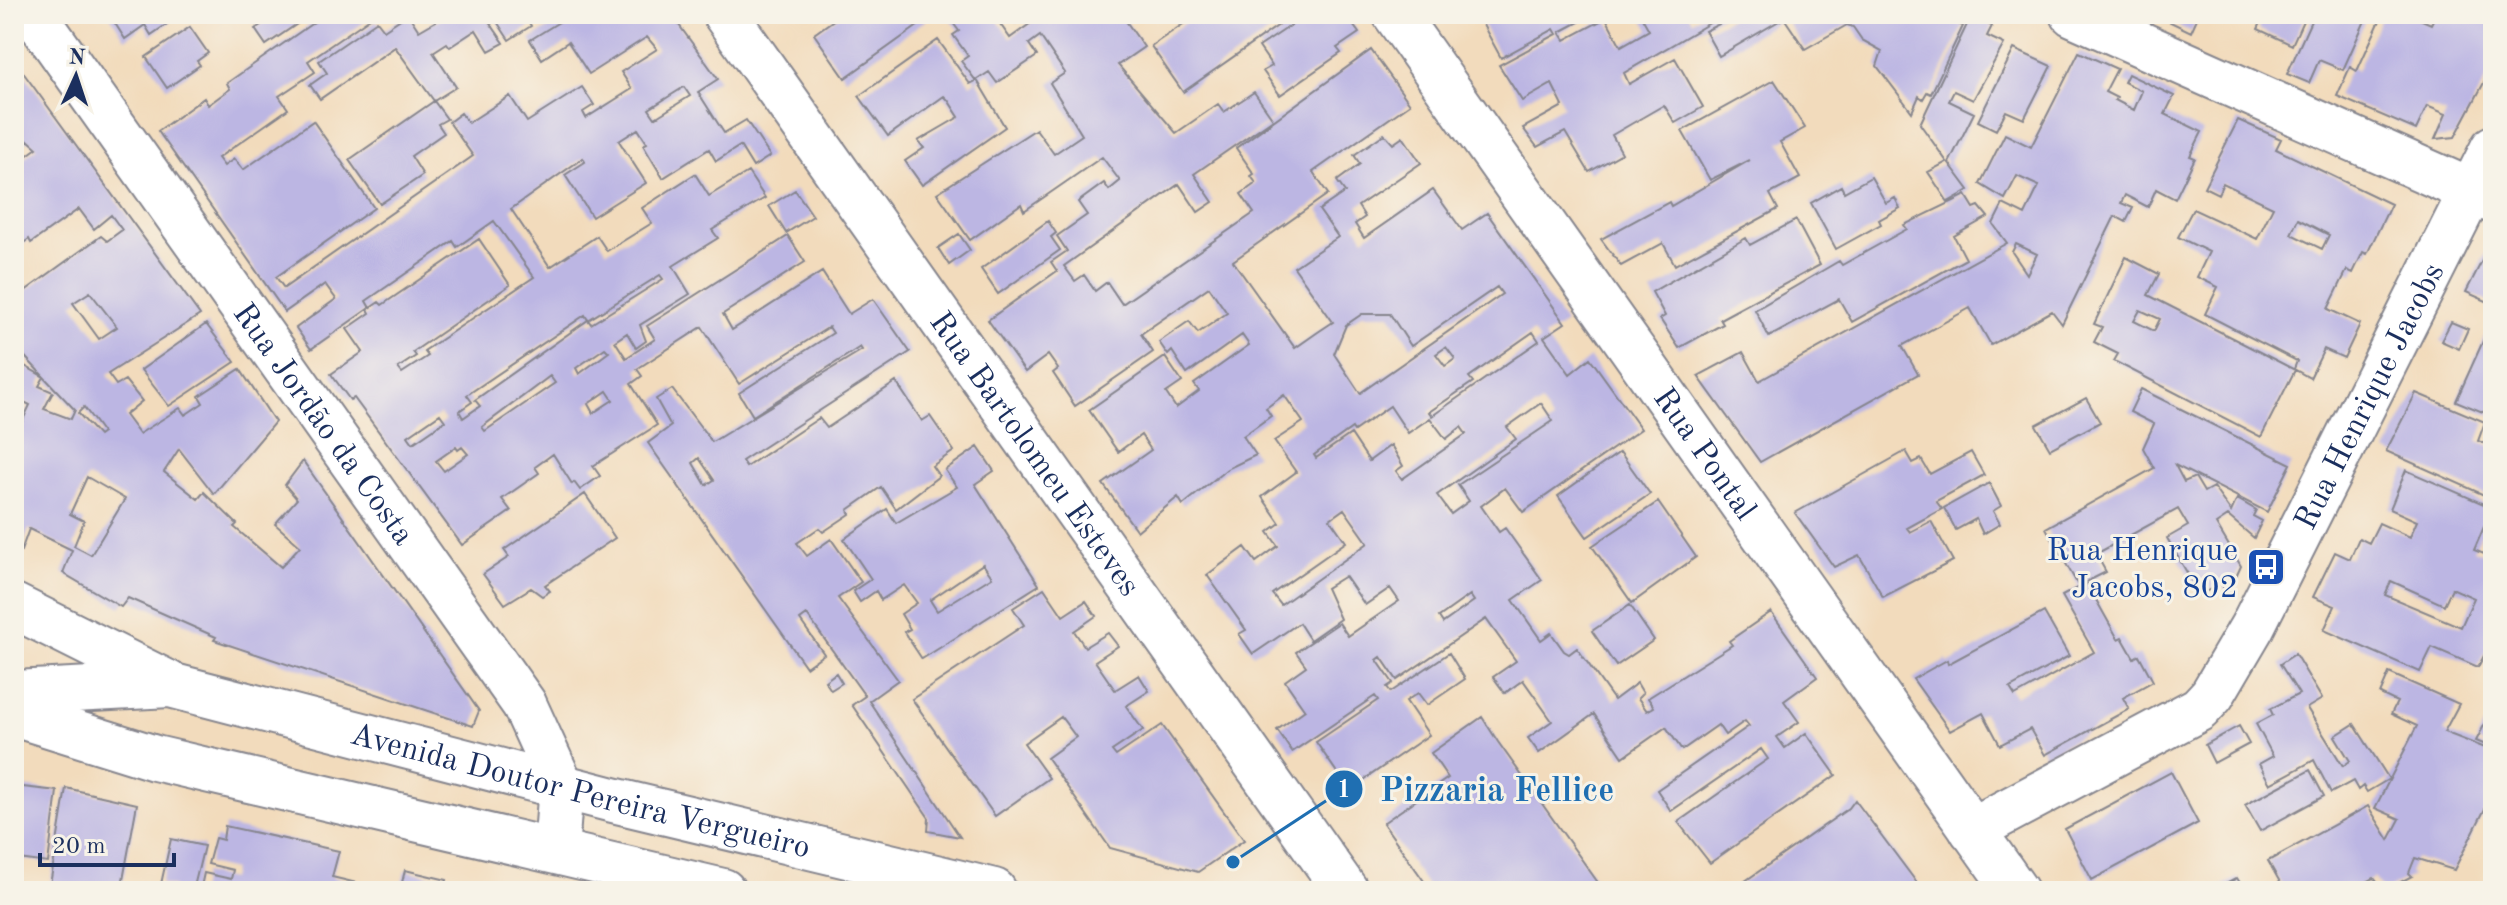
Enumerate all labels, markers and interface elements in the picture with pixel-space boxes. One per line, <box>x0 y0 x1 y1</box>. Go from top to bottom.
north arrow <box>36 36 116 116</box>
text: N <box>68 47 86 69</box>
street label: Rua Henrique Jacobs <box>2291 259 2451 536</box>
street label: Rua Jordão da Costa <box>226 298 419 552</box>
street label: Rua Bartolomeu Esteves <box>922 307 1145 603</box>
street label: Rua Pontal <box>1646 383 1761 527</box>
place label: Rua Henrique Jacobs, 802 <box>2046 536 2238 605</box>
bus stop icon: Rua Henrique Jacobs, 802 <box>2245 546 2287 588</box>
street label: Avenida Doutor Pereira Vergueiro <box>347 720 813 866</box>
callout: Pizzaria Fellice <box>1324 760 1630 818</box>
text: Pizzaria Fellice <box>1380 775 1614 809</box>
text: 1 <box>1337 779 1351 803</box>
scale bar <box>40 817 174 867</box>
text: 20 m <box>52 835 106 859</box>

